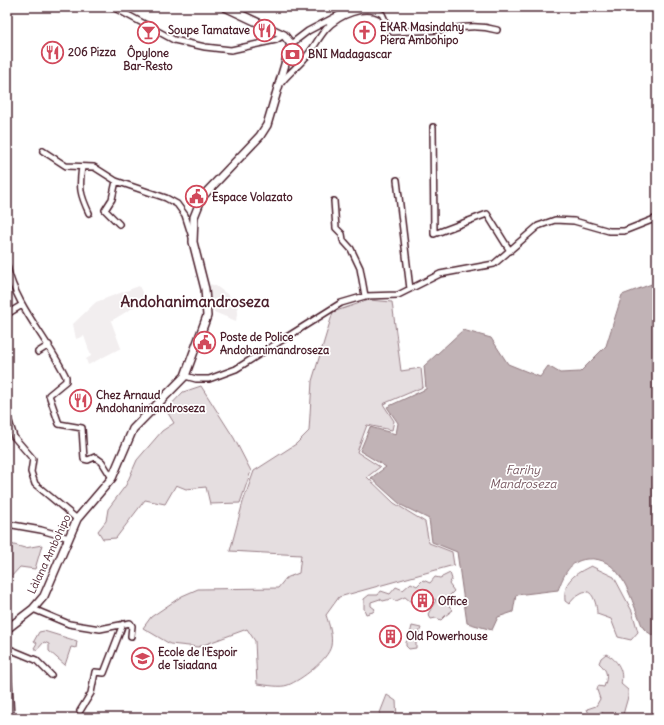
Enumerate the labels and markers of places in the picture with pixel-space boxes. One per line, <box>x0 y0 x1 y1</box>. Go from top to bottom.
restaurant icon: Soupe Tamatave <box>252 17 278 43</box>
bar icon: Ôpylone Bar-Resto <box>135 20 161 46</box>
church icon: EKAR Masindahy Piera Ambohipo <box>352 20 378 46</box>
place label: EKAR Masindahy Piera Ambohipo <box>380 20 464 48</box>
place label: Soupe Tamatave <box>168 23 250 38</box>
restaurant icon: 206 Pizza <box>39 39 65 65</box>
bank icon: BNI Madagascar <box>279 41 305 67</box>
place label: Ôpylone Bar-Resto <box>123 44 173 73</box>
place label: 206 Pizza <box>68 45 117 59</box>
place label: BNI Madagascar <box>308 47 392 62</box>
public building icon: Espace Volazato <box>183 184 209 210</box>
place label: Espace Volazato <box>212 190 293 205</box>
public building icon: Poste de Police Andohanimandroseza <box>191 330 217 356</box>
place label: Poste de Police Andohanimandroseza <box>220 330 330 357</box>
restaurant icon: Chez Arnaud Andohanimandroseza <box>67 388 93 414</box>
place label: Chez Arnaud Andohanimandroseza <box>96 388 206 415</box>
building icon: Office <box>410 588 436 614</box>
place label: Office <box>438 594 468 608</box>
building icon: Old Powerhouse <box>378 623 404 649</box>
place label: Old Powerhouse <box>406 629 488 643</box>
school or university icon: Ecole de l'Espoir de Tsiadana <box>129 645 155 671</box>
place label: Ecole de l'Espoir de Tsiadana <box>158 645 238 672</box>

